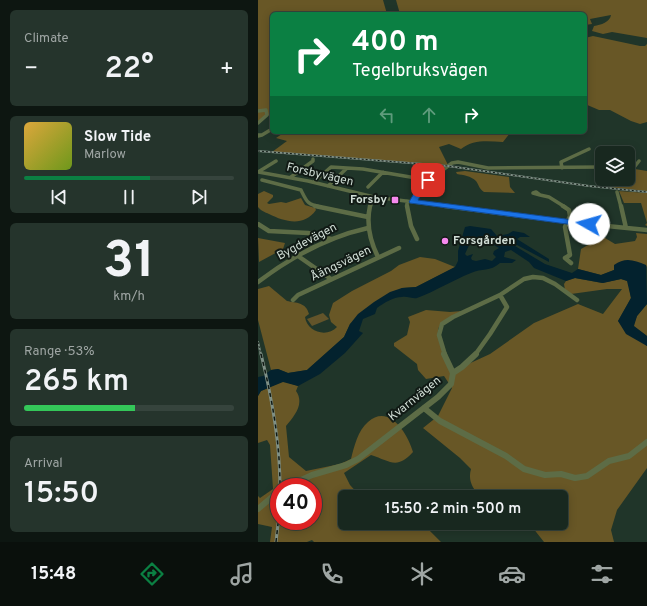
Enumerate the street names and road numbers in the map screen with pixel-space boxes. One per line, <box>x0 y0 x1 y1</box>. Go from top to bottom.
street label: Forsbyvägen <box>285 160 355 190</box>
street label: Bygdevägen <box>274 220 340 264</box>
street label: Åängsvägen <box>308 242 374 286</box>
street label: Kvarnvägen <box>385 373 445 425</box>

